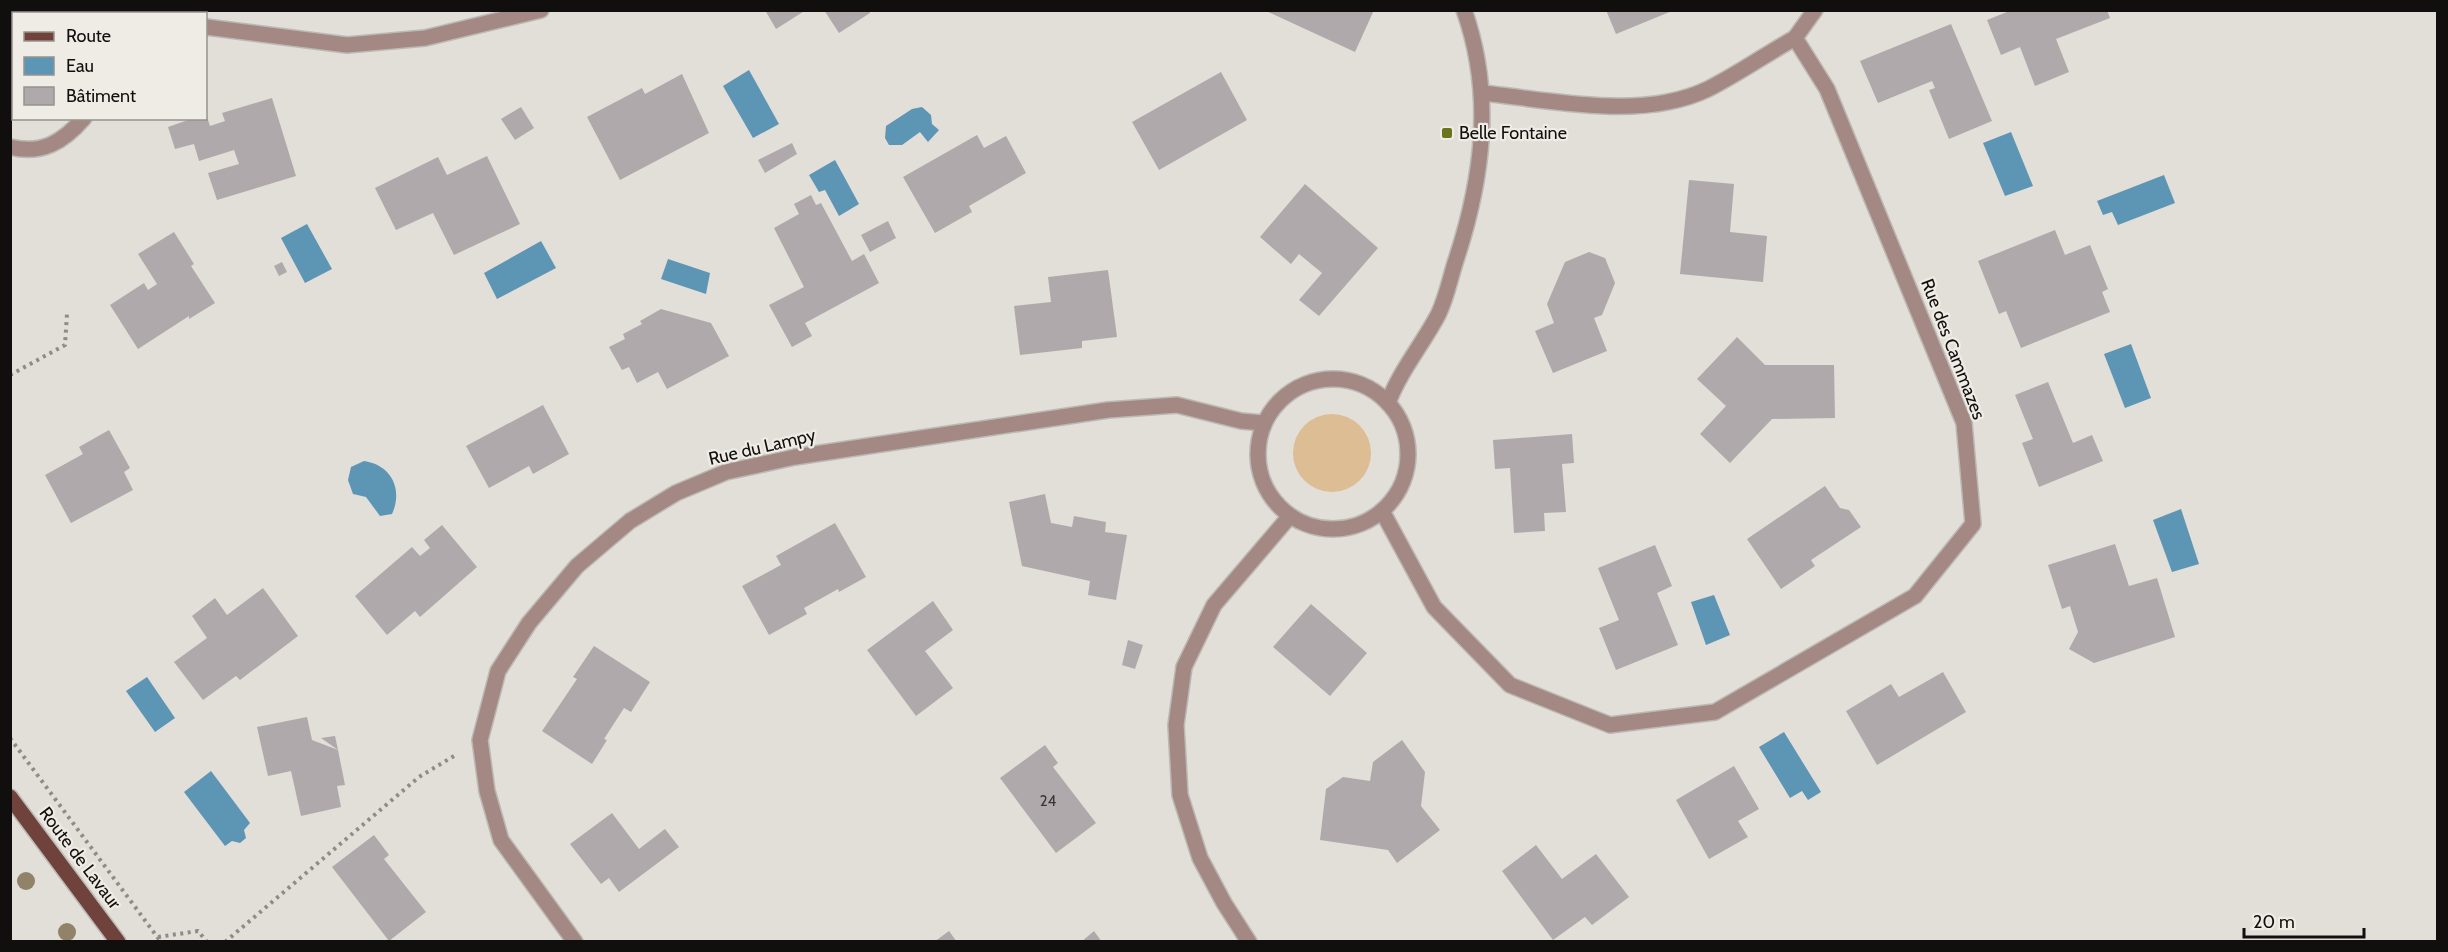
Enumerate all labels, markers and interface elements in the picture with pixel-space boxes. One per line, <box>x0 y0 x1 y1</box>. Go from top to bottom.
legend <box>12 12 207 120</box>
text: Route <box>66 25 111 47</box>
text: Eau <box>66 55 94 77</box>
text: Bâtiment <box>66 85 136 107</box>
place label: Belle Fontaine <box>1459 122 1567 144</box>
marker: Belle Fontaine <box>1440 126 1454 140</box>
street label: Rue des Cammazes <box>1916 276 1990 422</box>
street label: Rue du Lampy <box>706 424 818 470</box>
house number: 24 <box>1040 792 1057 810</box>
street label: Route de Lavaur <box>34 803 126 914</box>
scale bar <box>2244 901 2364 939</box>
text: 20 m <box>2253 911 2295 933</box>

